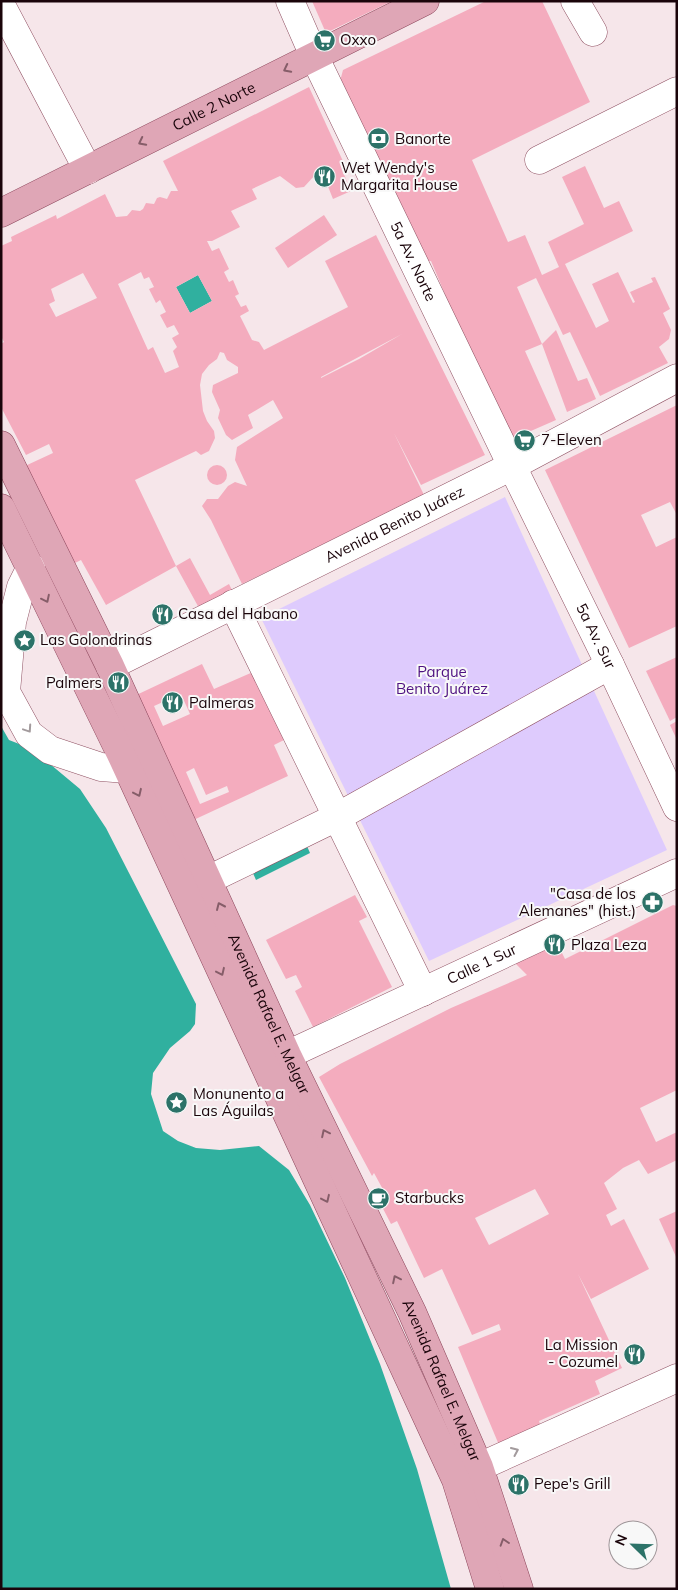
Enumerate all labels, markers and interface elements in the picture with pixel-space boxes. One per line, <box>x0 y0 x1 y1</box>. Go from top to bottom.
supermarket icon: Oxxo <box>312 28 336 52</box>
place label: Oxxo <box>340 30 376 49</box>
one-way arrow <box>283 63 292 73</box>
street label: Calle 2 Norte <box>169 77 258 135</box>
bank icon: Banorte <box>367 127 391 151</box>
place label: Banorte <box>395 129 451 148</box>
one-way arrow <box>138 136 147 146</box>
place label: Wet Wendy's Margarita House <box>341 158 458 194</box>
restaurant icon: Wet Wendy's Margarita House <box>313 165 337 189</box>
street label: 5a Av. Norte <box>386 218 441 304</box>
supermarket icon: 7-Eleven <box>513 428 537 452</box>
place label: 7-Eleven <box>541 430 602 449</box>
street label: Avenida Benito Juárez <box>322 481 468 567</box>
one-way arrow <box>40 593 50 602</box>
street label: 5a Av. Sur <box>572 600 621 672</box>
restaurant icon: Casa del Habano <box>150 602 174 626</box>
place label: Casa del Habano <box>178 604 298 623</box>
place icon: Las Golondrinas <box>12 628 36 652</box>
place label: Las Golondrinas <box>40 630 152 649</box>
park label: Parque Benito Juárez <box>396 662 488 698</box>
restaurant icon: Palmers <box>106 671 130 695</box>
place label: Palmers <box>46 673 102 692</box>
restaurant icon: Palmeras <box>161 691 185 715</box>
place label: Palmeras <box>189 693 254 712</box>
one-way arrow <box>22 723 31 733</box>
one-way arrow <box>132 788 143 797</box>
place label: "Casa de los Alemanes" (hist.) <box>519 884 636 920</box>
pharmacy icon: "Casa de los Alemanes" (hist.) <box>640 891 664 915</box>
one-way arrow <box>215 902 226 911</box>
street label: Avenida Rafael E. Melgar <box>224 931 315 1098</box>
restaurant icon: Plaza Leza <box>543 933 567 957</box>
place label: Plaza Leza <box>571 935 647 954</box>
street label: Calle 1 Sur <box>444 939 520 988</box>
one-way arrow <box>215 967 225 976</box>
place label: Monunento a Las Águilas <box>193 1084 284 1120</box>
place icon: Monunento a Las Águilas <box>165 1091 189 1115</box>
one-way arrow <box>321 1129 331 1138</box>
cafe icon: Starbucks <box>367 1186 391 1210</box>
place label: Starbucks <box>395 1188 464 1207</box>
one-way arrow <box>320 1194 330 1203</box>
one-way arrow <box>392 1275 402 1284</box>
street label: Avenida Rafael E. Melgar <box>398 1296 486 1464</box>
place label: La Mission - Cozumel <box>545 1335 618 1371</box>
restaurant icon: La Mission - Cozumel <box>622 1342 646 1366</box>
one-way arrow <box>510 1446 519 1457</box>
restaurant icon: Pepe's Grill <box>506 1472 530 1496</box>
place label: Pepe's Grill <box>534 1474 611 1493</box>
north arrow <box>608 1520 658 1570</box>
text: N <box>611 1532 631 1548</box>
one-way arrow <box>499 1539 509 1547</box>

